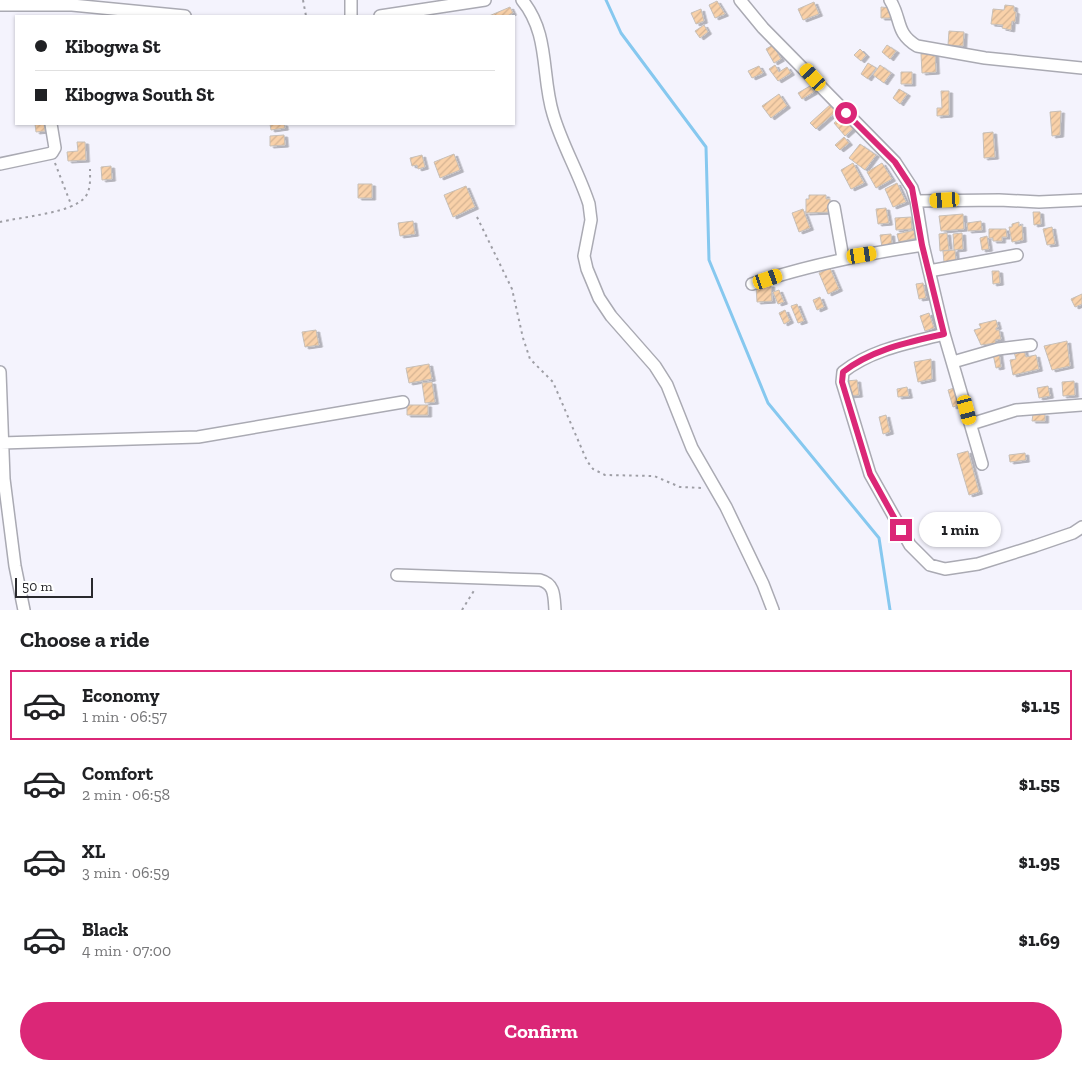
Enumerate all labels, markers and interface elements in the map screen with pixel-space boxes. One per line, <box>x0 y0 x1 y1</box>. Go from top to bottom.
text: Kibogwa St <box>65 35 160 58</box>
car <box>797 61 828 93</box>
text: Kibogwa South St <box>65 83 214 106</box>
route start <box>835 102 857 124</box>
car <box>929 192 960 208</box>
car <box>846 245 877 265</box>
car <box>751 267 784 291</box>
car <box>955 394 978 426</box>
callout: 1 min <box>918 512 1001 548</box>
route end <box>890 519 912 541</box>
text: 1 min <box>941 520 979 539</box>
scale bar <box>15 575 92 598</box>
text: 50 m <box>22 578 53 595</box>
text: Choose a ride <box>20 626 150 653</box>
icon: car <box>22 683 67 728</box>
text: Economy <box>82 684 160 707</box>
text: $1.15 <box>1021 694 1060 717</box>
text: 1 min · 06:57 <box>82 707 167 726</box>
icon: car <box>22 761 67 806</box>
text: Comfort <box>82 762 153 785</box>
text: $1.55 <box>1019 772 1060 795</box>
text: 2 min · 06:58 <box>82 785 170 804</box>
icon: car <box>22 839 67 884</box>
text: XL <box>82 840 105 863</box>
text: $1.95 <box>1019 850 1060 873</box>
text: 3 min · 06:59 <box>82 863 170 882</box>
icon: car <box>22 917 67 962</box>
text: Black <box>82 918 128 941</box>
text: $1.69 <box>1019 928 1060 951</box>
text: 4 min · 07:00 <box>82 941 171 960</box>
button: Confirm <box>20 1002 1062 1060</box>

